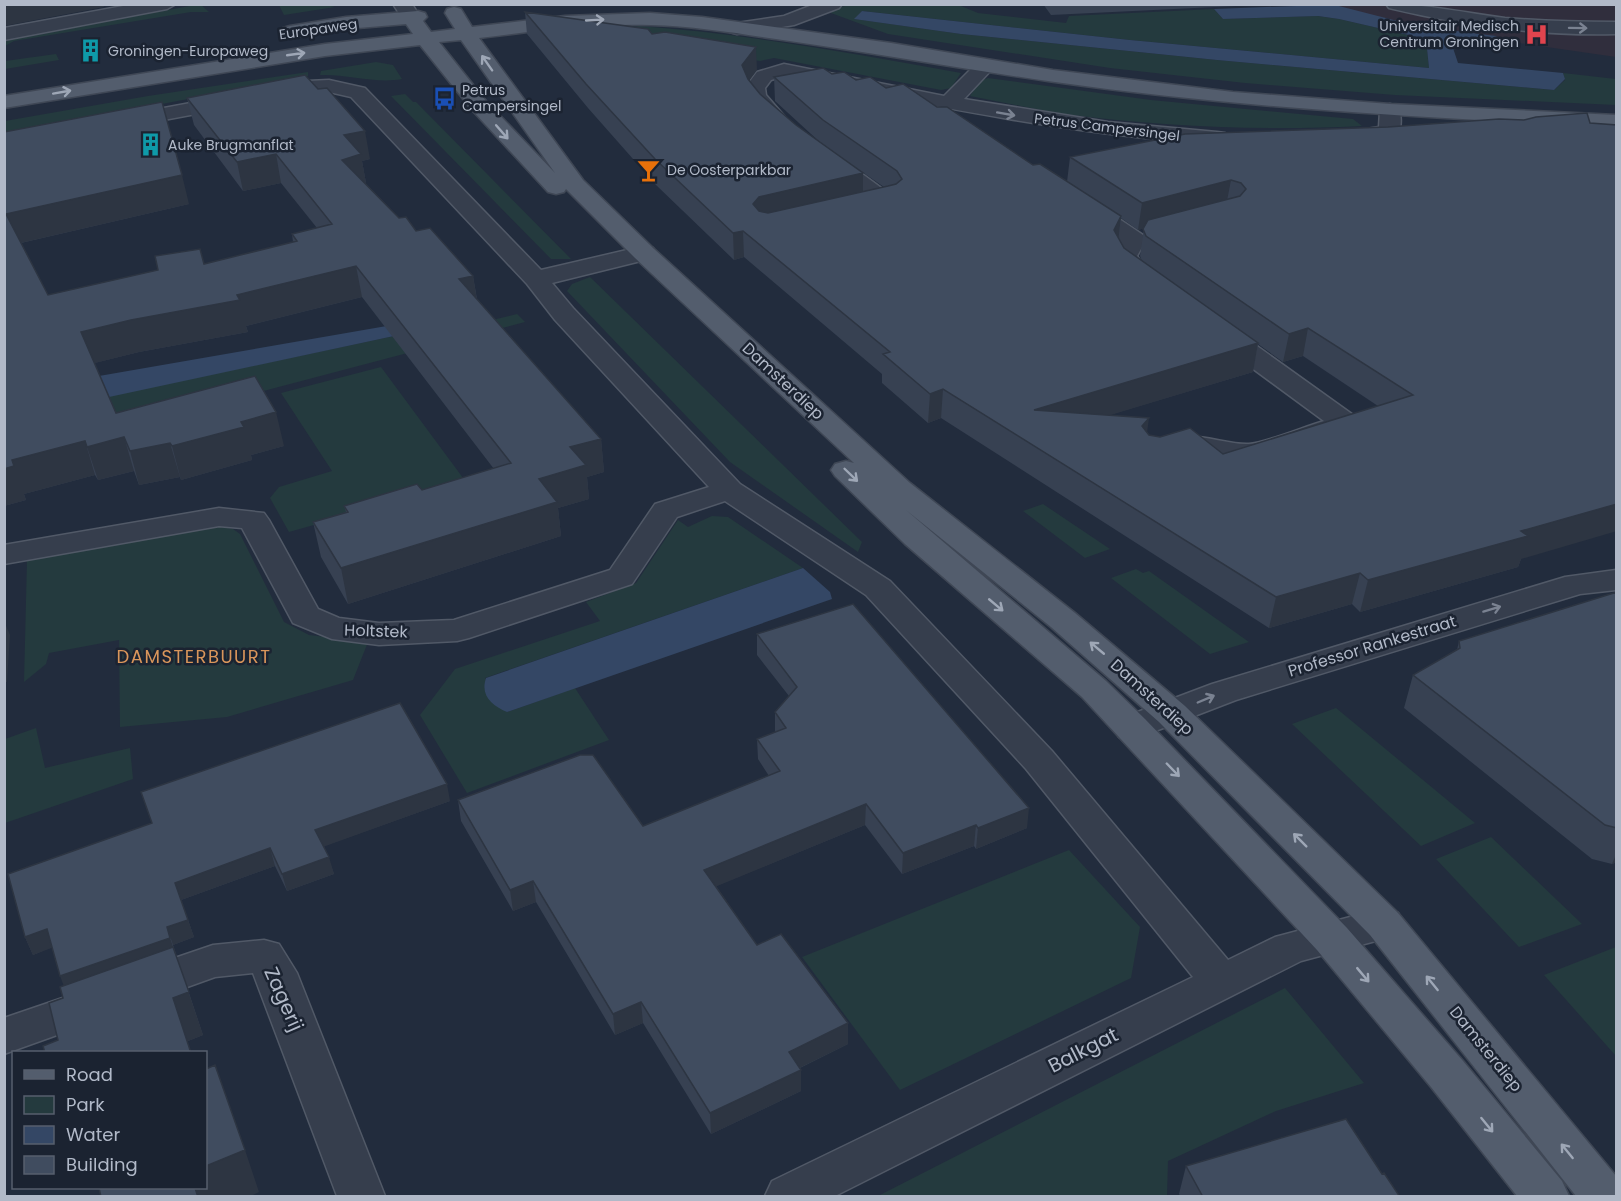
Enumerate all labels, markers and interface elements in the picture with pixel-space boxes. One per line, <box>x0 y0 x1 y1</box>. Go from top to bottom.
street label: Europaweg <box>278 14 358 44</box>
one-way arrow <box>585 14 605 25</box>
place label: Universitair Medisch Centrum Groningen <box>1379 16 1519 52</box>
hospital icon: Universitair Medisch Centrum Groningen <box>1524 21 1550 47</box>
one-way arrow <box>1567 22 1587 34</box>
building icon: Groningen-Europaweg <box>77 38 103 64</box>
place label: Groningen-Europaweg <box>108 41 268 61</box>
one-way arrow <box>286 48 305 59</box>
one-way arrow <box>481 56 493 72</box>
place label: Petrus Campersingel <box>462 80 561 116</box>
bus stop icon: Petrus Campersingel <box>431 85 457 111</box>
one-way arrow <box>52 86 71 97</box>
street label: Petrus Campersingel <box>1033 108 1181 146</box>
one-way arrow <box>996 109 1015 120</box>
one-way arrow <box>495 124 509 139</box>
building icon: Auke Brugmanflat <box>137 132 163 158</box>
place label: Auke Brugmanflat <box>168 135 294 155</box>
bar icon: De Oosterparkbar <box>636 157 662 183</box>
place label: De Oosterparkbar <box>667 160 791 180</box>
street label: Damsterdiep <box>737 337 829 425</box>
one-way arrow <box>843 467 858 482</box>
one-way arrow <box>988 598 1003 612</box>
one-way arrow <box>1482 603 1501 614</box>
street label: Professor Rankestraat <box>1285 609 1459 682</box>
street label: Holtstek <box>344 618 409 644</box>
one-way arrow <box>1090 641 1105 655</box>
district label: DAMSTERBUURT <box>117 644 271 669</box>
street label: Damsterdiep <box>1106 654 1199 741</box>
one-way arrow <box>1197 693 1215 704</box>
one-way arrow <box>1165 763 1180 778</box>
one-way arrow <box>1292 832 1307 847</box>
street label: Zagerij <box>257 962 311 1036</box>
one-way arrow <box>1356 967 1369 983</box>
one-way arrow <box>1426 975 1439 991</box>
street label: Damsterdiep <box>1444 1001 1528 1097</box>
street label: Balkgat <box>1043 1020 1123 1080</box>
legend <box>12 1051 207 1189</box>
text: Road <box>66 1062 113 1087</box>
text: Park <box>66 1092 105 1117</box>
one-way arrow <box>1481 1116 1494 1132</box>
text: Water <box>66 1122 120 1147</box>
one-way arrow <box>1561 1143 1574 1159</box>
text: Building <box>66 1152 138 1177</box>

